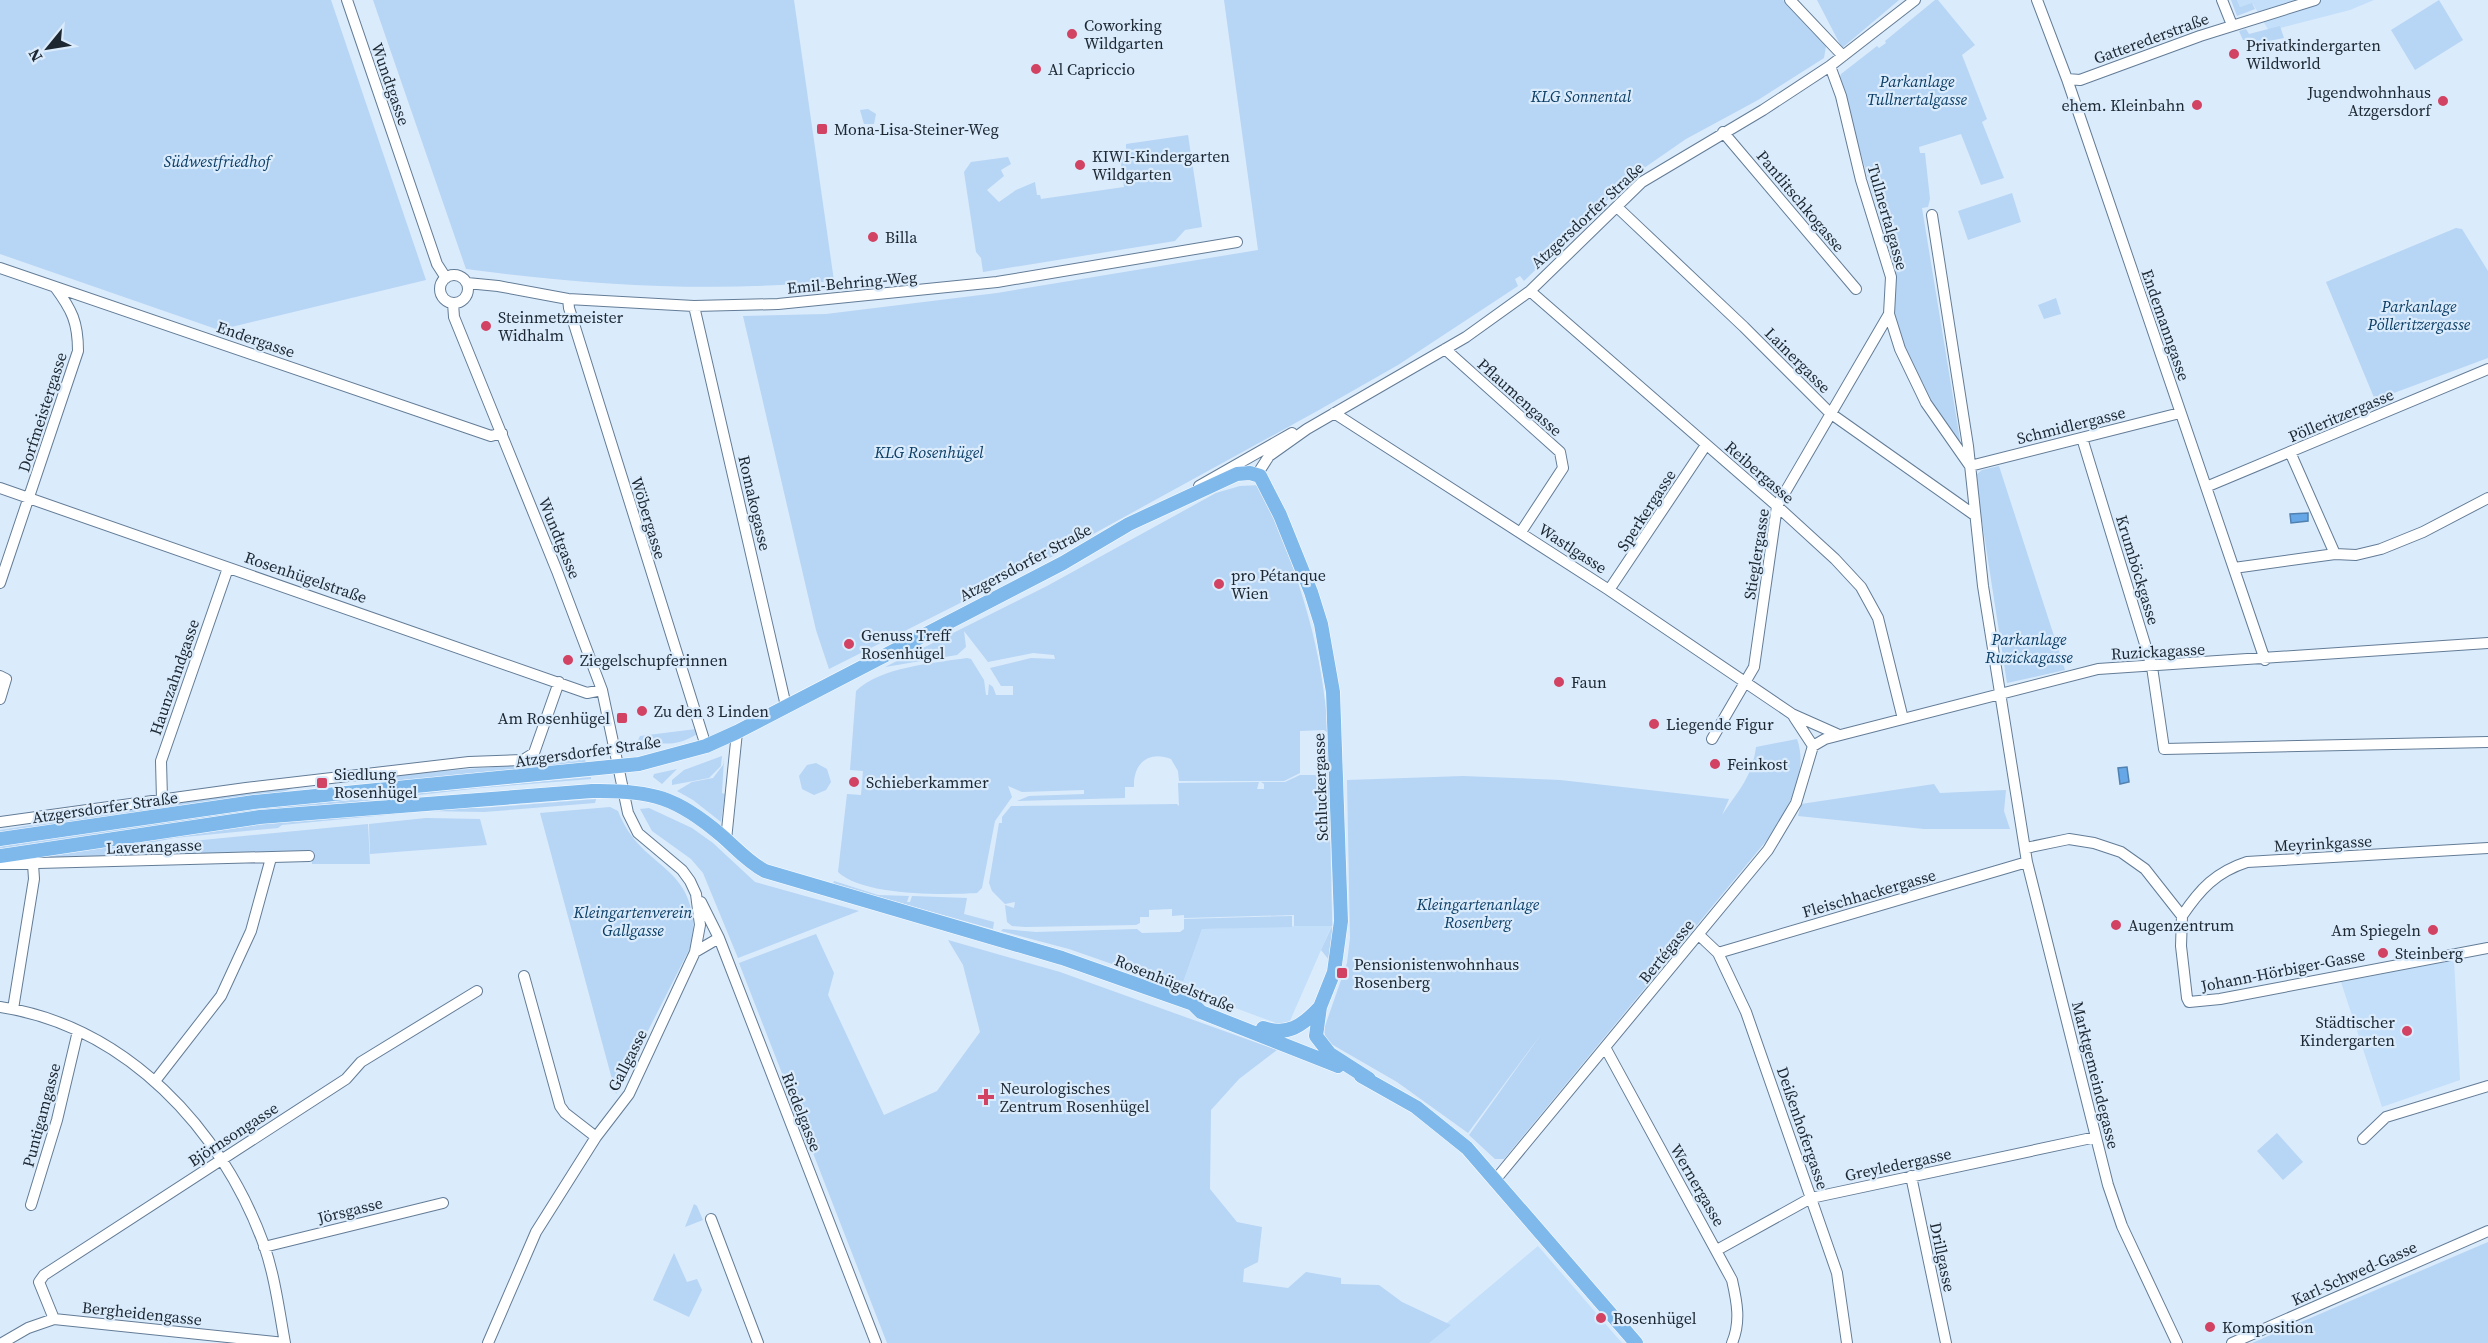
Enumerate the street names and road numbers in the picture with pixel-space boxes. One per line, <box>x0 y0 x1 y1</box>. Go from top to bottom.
street label: Gatterederstraße <box>2090 7 2212 69</box>
street label: Wundtgasse <box>367 40 415 128</box>
street label: Pantlitschkogasse <box>1752 145 1850 257</box>
street label: Atzgersdorfer Straße <box>1526 157 1648 273</box>
street label: Tullnertalgasse <box>1862 161 1914 273</box>
street label: Emil-Behring-Weg <box>786 265 918 299</box>
street label: Endemanngasse <box>2137 266 2195 384</box>
street label: Endergasse <box>214 315 298 363</box>
street label: Lainergasse <box>1760 322 1836 398</box>
street label: Dorfmeistergasse <box>12 349 72 475</box>
street label: Pflaumengasse <box>1473 353 1567 441</box>
street label: Pölleritzergasse <box>2285 383 2397 447</box>
street label: Schmidlergasse <box>2014 401 2128 449</box>
street label: Reibergasse <box>1721 436 1799 508</box>
street label: Romakogasse <box>733 453 777 553</box>
street label: Sperkergasse <box>1611 465 1681 555</box>
street label: Wöbergasse <box>626 474 672 562</box>
street label: Wundtgasse <box>534 494 586 582</box>
street label: Stieglergasse <box>1738 507 1774 601</box>
street label: Krumböckgasse <box>2111 512 2165 628</box>
street label: Atzgersdorfer Straße <box>955 518 1095 606</box>
street label: Wastlgasse <box>1535 518 1611 578</box>
street label: Rosenhügelstraße <box>242 546 370 608</box>
street label: Haunzahndgasse <box>144 616 204 738</box>
street label: Ruzickagasse <box>2110 638 2206 664</box>
street label: Atzgersdorfer Straße <box>514 730 662 772</box>
street label: Schluckergasse <box>1307 733 1333 841</box>
street label: Atzgersdorfer Straße <box>31 786 179 828</box>
street label: Meyrinkgasse <box>2273 829 2373 857</box>
street label: Laverangasse <box>106 833 202 859</box>
street label: Fleischhackergasse <box>1800 863 1938 923</box>
street label: Bertégasse <box>1633 914 1699 988</box>
street label: Johann-Hörbiger-Gasse <box>2198 943 2367 997</box>
street label: Rosenhügelstraße <box>1112 949 1238 1017</box>
street label: Marktgemeindegasse <box>2067 999 2125 1151</box>
street label: Gallgasse <box>602 1025 652 1095</box>
street label: Puntigamgasse <box>17 1060 65 1170</box>
street label: Deißenhofergasse <box>1772 1064 1834 1192</box>
street label: Riedelgasse <box>777 1069 827 1155</box>
street label: Björnsongasse <box>184 1097 282 1171</box>
street label: Wernergasse <box>1666 1140 1730 1230</box>
street label: Greyledergasse <box>1843 1142 1953 1186</box>
street label: Jörsgasse <box>314 1191 385 1229</box>
street label: Drillgasse <box>1925 1220 1961 1294</box>
street label: Karl-Schwed-Gasse <box>2288 1235 2420 1311</box>
street label: Bergheidengasse <box>81 1296 203 1330</box>

